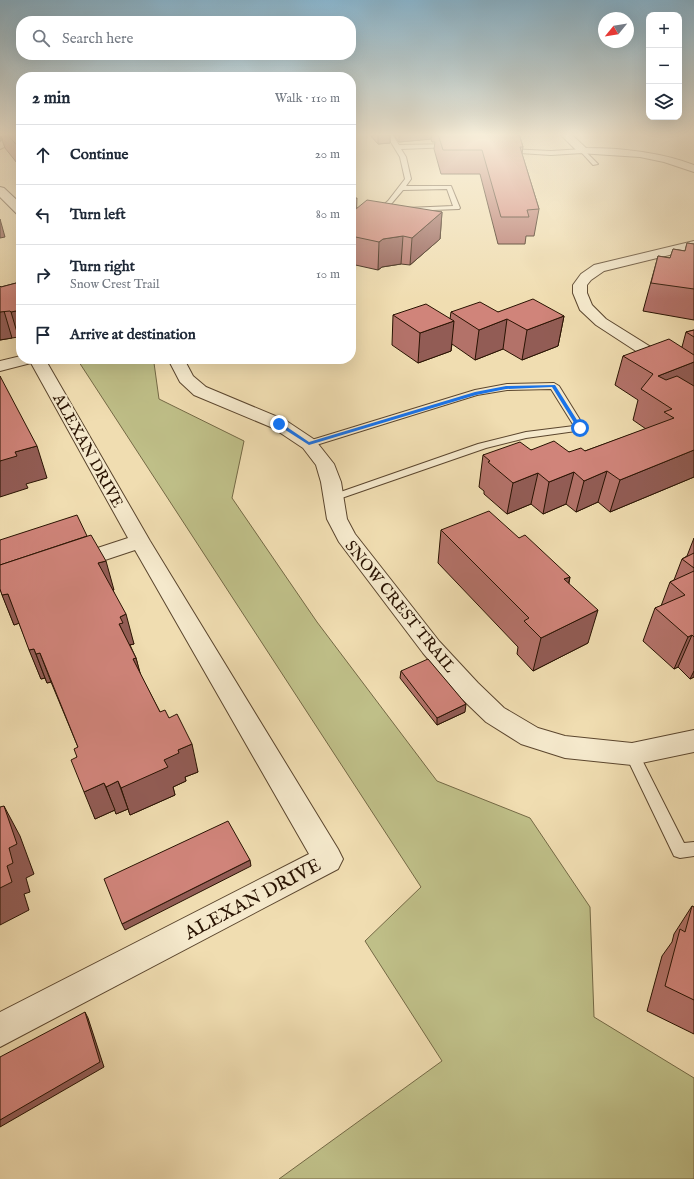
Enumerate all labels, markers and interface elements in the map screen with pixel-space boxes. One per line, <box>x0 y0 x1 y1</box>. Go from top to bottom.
north arrow <box>598 12 634 48</box>
map controls <box>646 12 682 120</box>
button: + <box>646 12 682 48</box>
search box <box>16 16 356 60</box>
icon: search <box>30 27 52 49</box>
text: Search here <box>62 29 133 48</box>
button: − <box>646 48 682 84</box>
button: layers <box>646 84 682 120</box>
text: 2 min <box>32 88 70 109</box>
text: Walk · 110 m <box>275 90 340 107</box>
icon: ahead <box>32 144 54 166</box>
text: Continue <box>70 145 128 164</box>
text: 20 m <box>315 146 340 163</box>
icon: left <box>32 204 54 226</box>
text: Turn left <box>70 205 126 224</box>
text: 80 m <box>316 206 340 223</box>
text: Turn right <box>70 257 135 276</box>
icon: right <box>32 264 54 286</box>
text: 10 m <box>316 266 340 283</box>
text: Snow Crest Trail <box>70 276 160 293</box>
icon: arrive <box>32 324 54 346</box>
text: Arrive at destination <box>70 325 196 344</box>
street label: ALEXAN DRIVE <box>47 389 127 512</box>
route end <box>270 415 288 433</box>
route start <box>571 419 589 437</box>
street label: SNOW CREST TRAIL <box>340 537 459 678</box>
street label: ALEXAN DRIVE <box>180 854 325 946</box>

